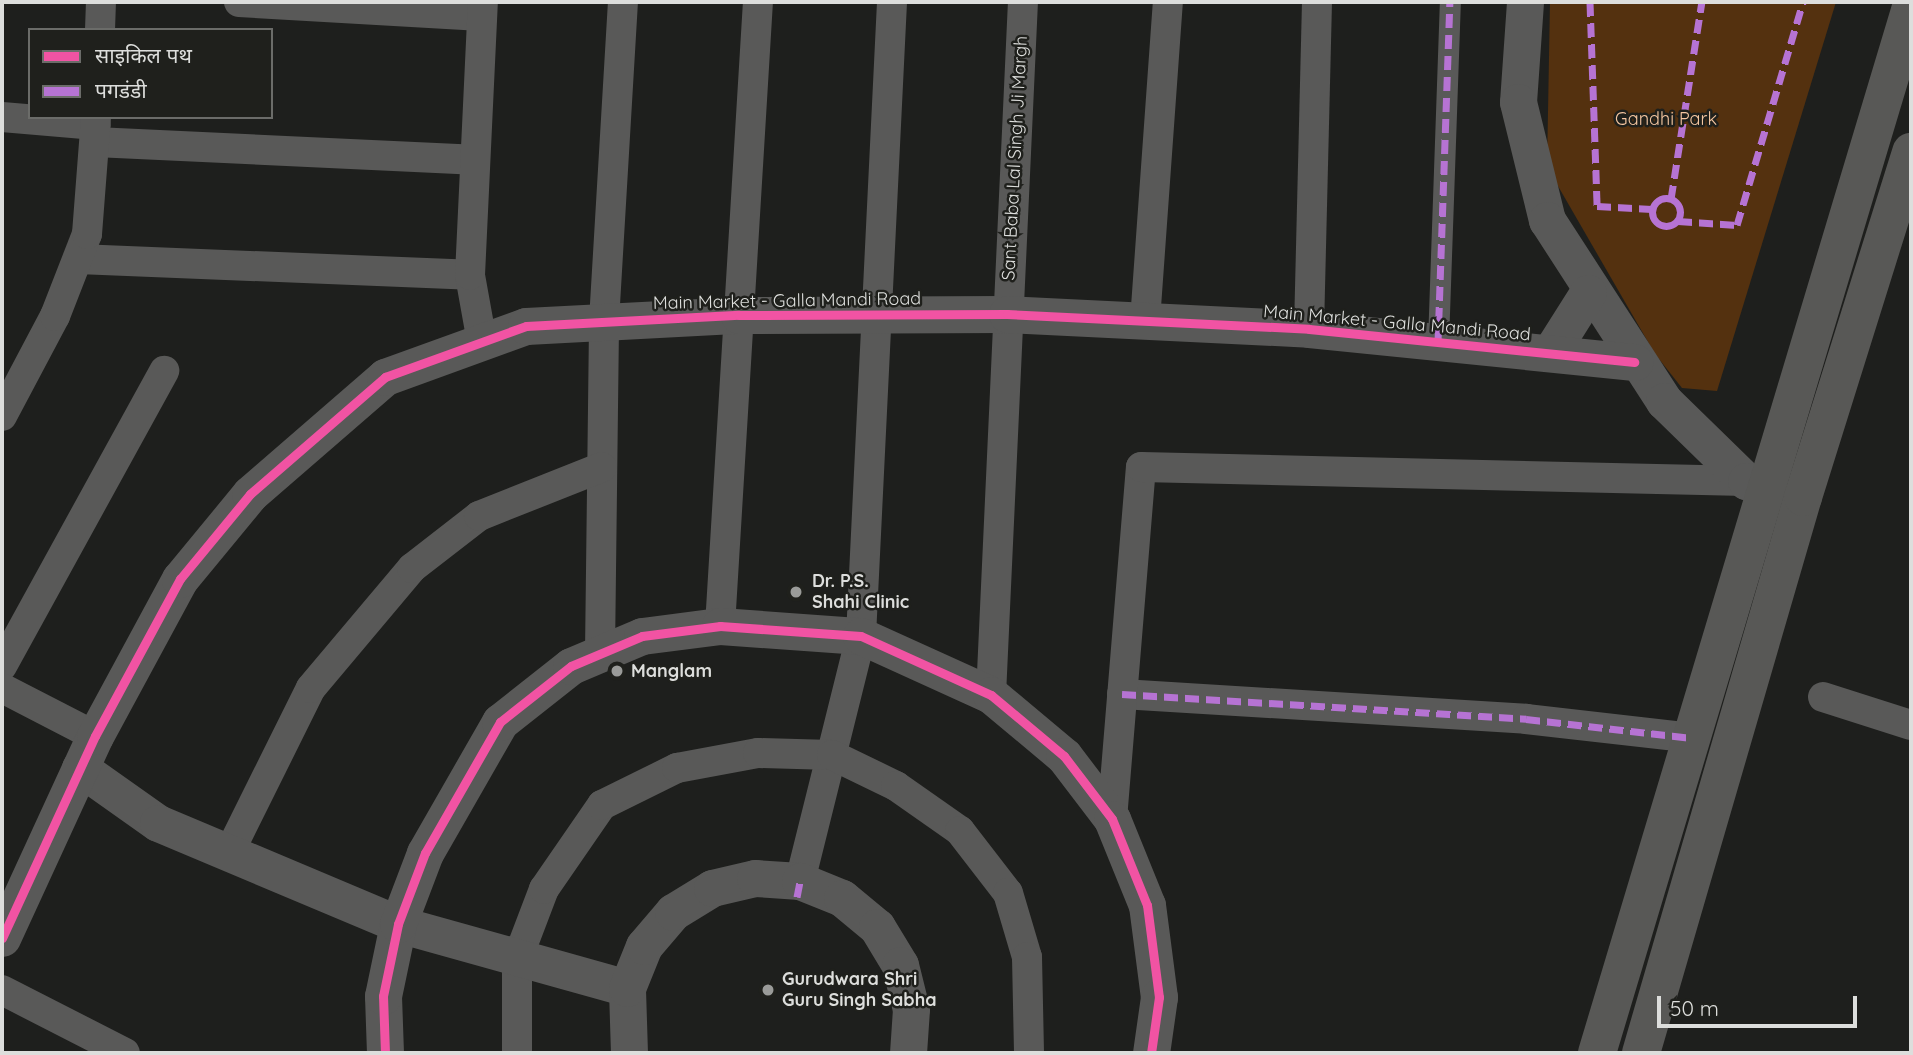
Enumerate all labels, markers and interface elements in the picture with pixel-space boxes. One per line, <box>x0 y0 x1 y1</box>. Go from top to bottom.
legend <box>28 28 273 119</box>
street label: Sant Baba Lal Singh Ji Margh <box>998 35 1032 281</box>
text: साइकिल पथ <box>95 42 192 68</box>
text: पगडंडी <box>95 77 147 103</box>
park label: Gandhi Park <box>1615 108 1717 130</box>
street label: Main Market - Galla Mandi Road <box>653 288 921 314</box>
street label: Main Market - Galla Mandi Road <box>1262 301 1532 345</box>
place label: Dr. P.S. Shahi Clinic <box>812 571 909 614</box>
marker: Dr. P.S. Shahi Clinic <box>786 582 806 602</box>
place label: Manglam <box>631 660 712 682</box>
marker: Manglam <box>609 663 625 679</box>
place label: Gurudwara Shri Guru Singh Sabha <box>782 969 937 1012</box>
marker: Gurudwara Shri Guru Singh Sabha <box>760 982 776 998</box>
scale bar <box>1661 982 1860 1026</box>
text: 50 m <box>1670 995 1719 1021</box>

